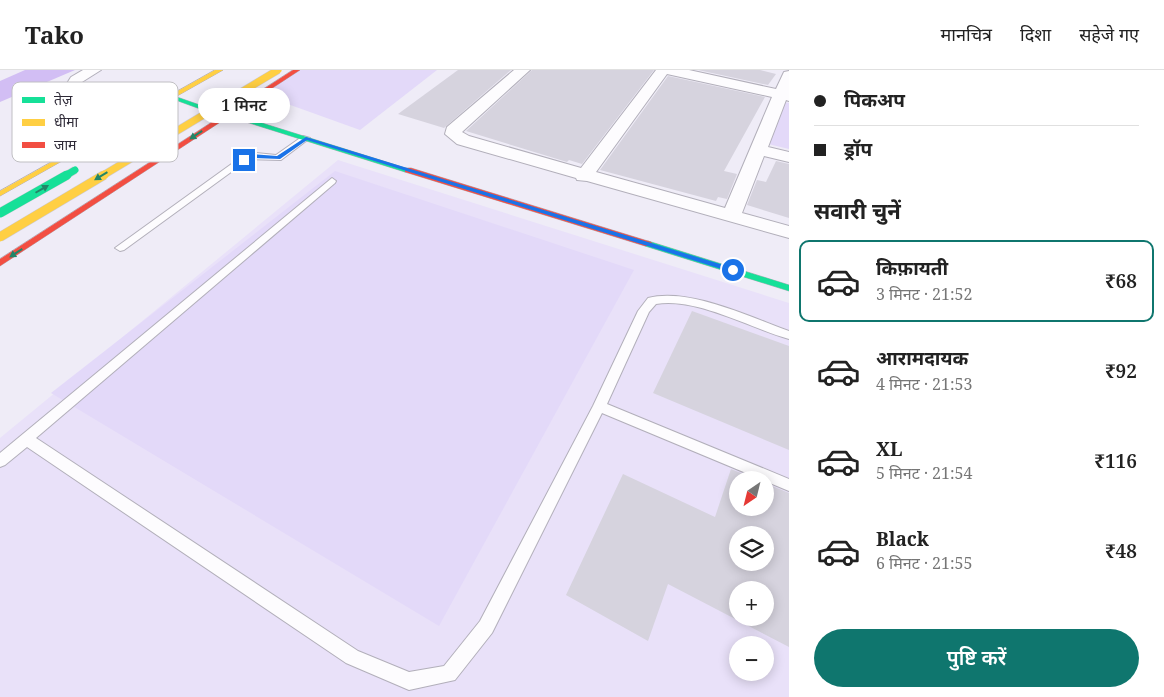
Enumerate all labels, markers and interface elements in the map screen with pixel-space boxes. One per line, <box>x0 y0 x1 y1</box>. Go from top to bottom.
text: Tako <box>25 18 84 51</box>
text: मानचित्र <box>941 22 992 46</box>
text: दिशा <box>1020 22 1051 46</box>
text: सहेजे गए <box>1079 22 1139 46</box>
legend <box>12 82 178 162</box>
text: पिकअप <box>844 87 905 113</box>
callout: 1 मिनट <box>198 88 290 122</box>
text: तेज़ <box>54 90 73 109</box>
text: 1 मिनट <box>221 94 267 116</box>
text: धीमा <box>54 112 79 131</box>
one-way arrow <box>189 130 202 140</box>
text: जाम <box>54 135 77 154</box>
text: ड्रॉप <box>844 136 872 162</box>
route end <box>233 149 255 171</box>
one-way arrow <box>94 172 107 181</box>
one-way arrow <box>35 185 50 193</box>
text: सवारी चुनें <box>814 195 901 225</box>
one-way arrow <box>9 248 23 258</box>
text: किफ़ायती <box>876 255 948 281</box>
route start <box>722 259 744 281</box>
icon: car <box>816 259 861 304</box>
text: ₹68 <box>1105 268 1137 294</box>
text: 3 मिनट · 21:52 <box>876 283 972 305</box>
text: आरामदायक <box>876 345 968 371</box>
icon: car <box>816 349 861 394</box>
text: ₹92 <box>1105 358 1137 384</box>
text: 4 मिनट · 21:53 <box>876 373 972 395</box>
text: XL <box>876 436 902 462</box>
icon: car <box>816 439 861 484</box>
text: ₹116 <box>1094 448 1137 474</box>
text: 5 मिनट · 21:54 <box>876 462 972 484</box>
north arrow <box>729 471 774 516</box>
map controls <box>729 471 774 681</box>
button: layers <box>729 526 774 571</box>
text: Black <box>876 526 929 552</box>
icon: car <box>816 529 861 574</box>
text: ₹48 <box>1105 538 1137 564</box>
text: 6 मिनट · 21:55 <box>876 552 972 574</box>
button: + <box>729 581 774 626</box>
button: पुष्टि करें <box>814 629 1139 687</box>
button: − <box>729 636 774 681</box>

